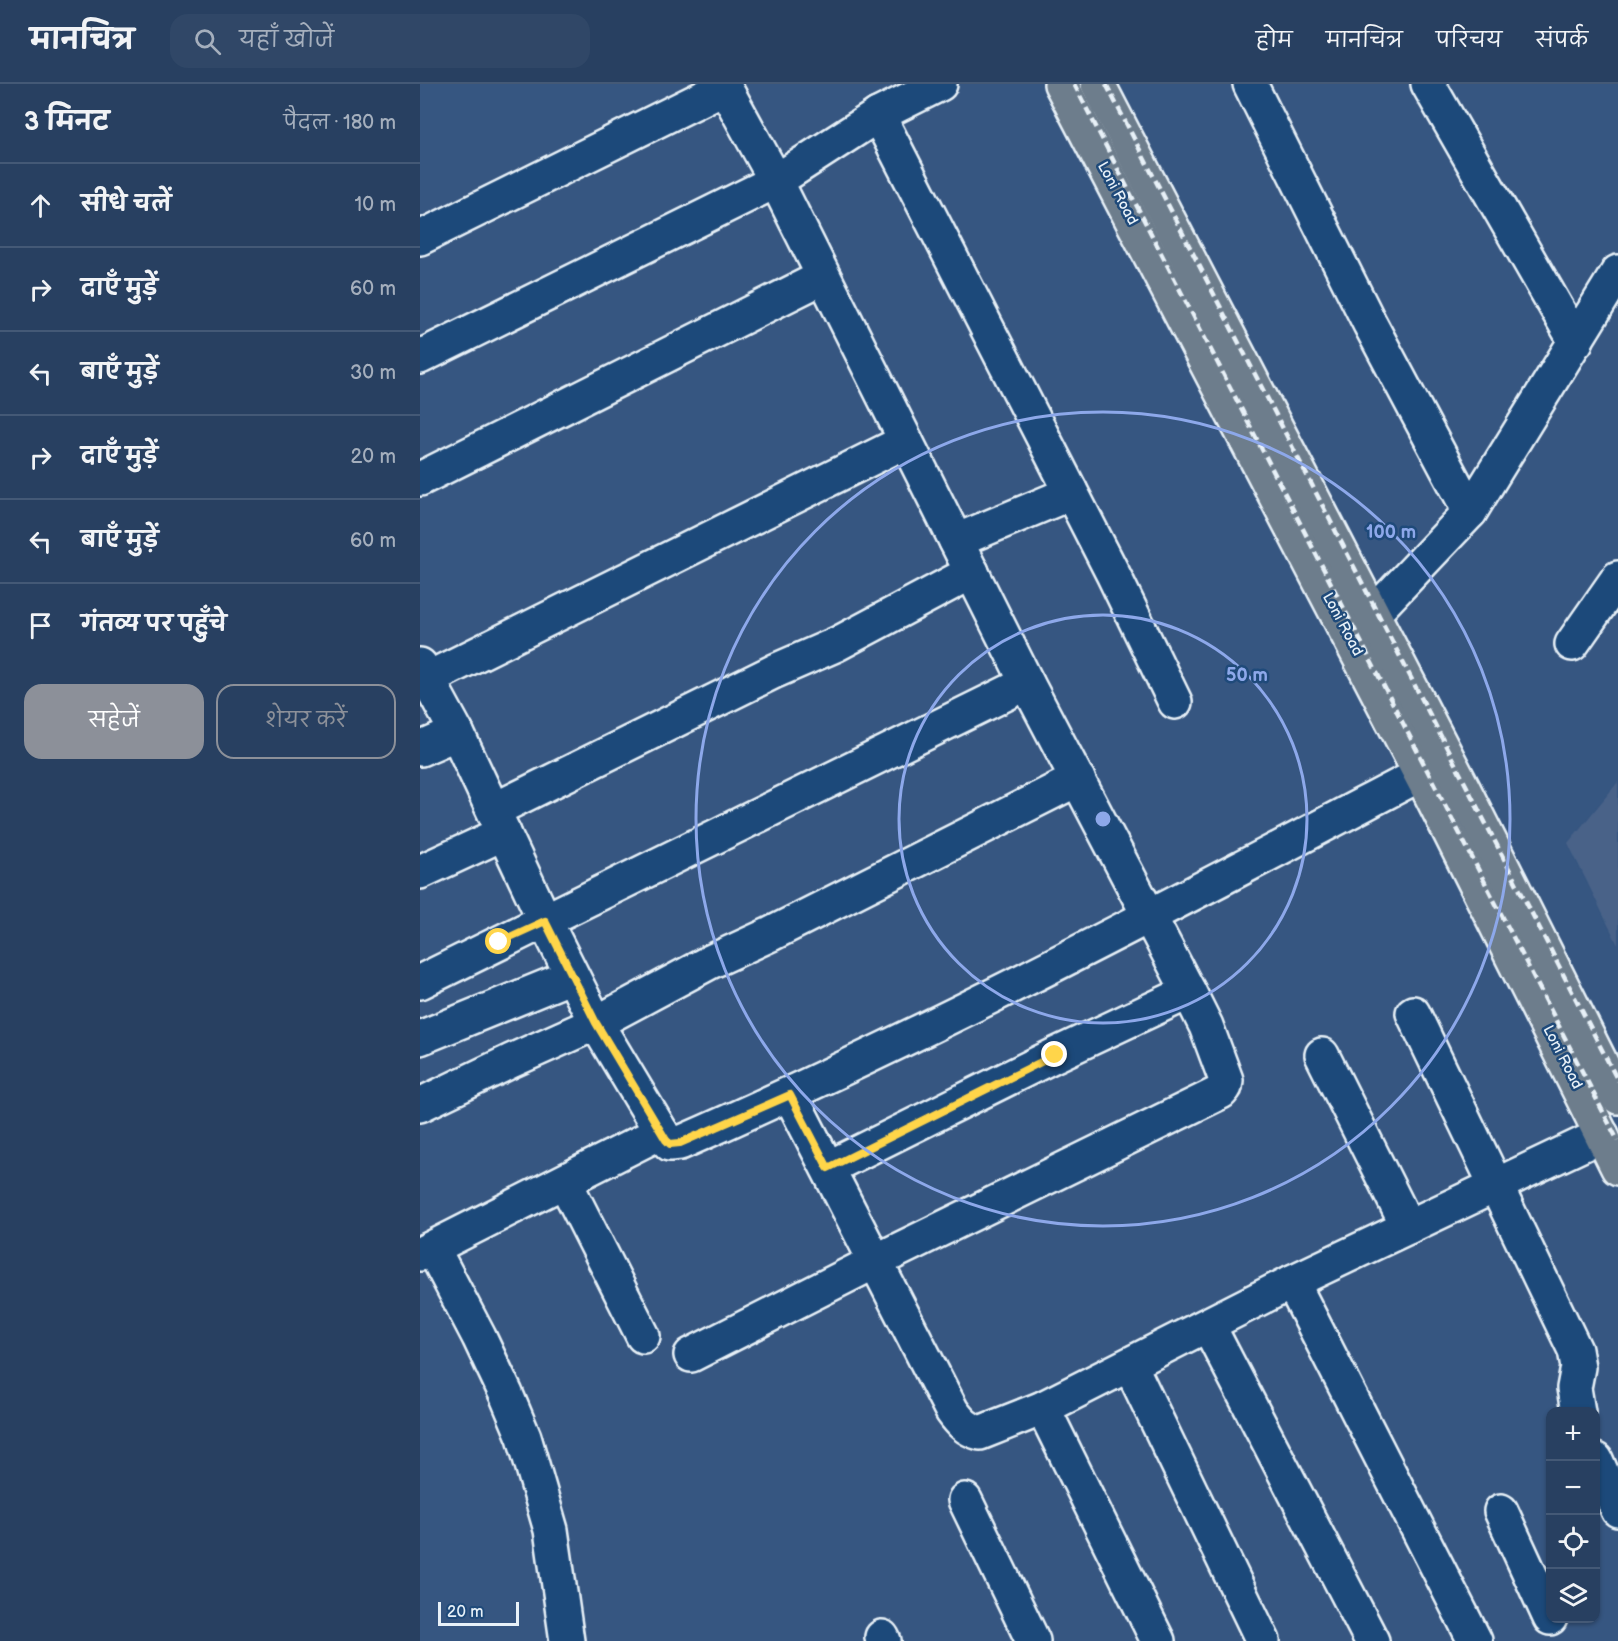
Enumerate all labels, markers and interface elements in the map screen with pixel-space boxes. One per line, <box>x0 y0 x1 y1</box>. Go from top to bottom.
search box <box>170 14 590 68</box>
text: मानचित्र <box>30 24 134 57</box>
icon: search <box>191 25 224 58</box>
text: यहाँ खोजें <box>239 27 334 54</box>
text: होम <box>1256 28 1293 53</box>
text: मानचित्र <box>1326 28 1403 53</box>
text: परिचय <box>1436 28 1502 53</box>
text: संपर्क <box>1535 28 1588 53</box>
text: 3 मिनट <box>24 107 109 138</box>
text: पैदल · 180 m <box>284 111 396 135</box>
street label: Loni Road <box>1093 158 1142 228</box>
icon: ahead <box>24 189 57 222</box>
text: सीधे चलें <box>81 191 171 218</box>
text: 10 m <box>355 193 396 217</box>
icon: right <box>24 273 57 306</box>
text: दाएँ मुड़ें <box>81 275 158 302</box>
text: 60 m <box>350 277 396 301</box>
icon: left <box>24 357 57 390</box>
text: बाएँ मुड़ें <box>81 359 159 386</box>
text: 30 m <box>350 361 396 385</box>
icon: right <box>24 441 57 474</box>
text: दाएँ मुड़ें <box>81 443 158 470</box>
text: 20 m <box>351 445 396 469</box>
text: 100 m <box>1366 522 1416 543</box>
icon: left <box>24 525 57 558</box>
text: बाएँ मुड़ें <box>81 527 159 554</box>
text: 60 m <box>350 529 396 553</box>
street label: Loni Road <box>1318 589 1367 659</box>
icon: arrive <box>24 609 57 642</box>
text: गंतव्य पर पहुँचे <box>81 611 227 638</box>
text: 50 m <box>1226 665 1268 686</box>
button: सहेजें <box>24 684 204 759</box>
button: शेयर करें <box>216 684 396 759</box>
centre of rings <box>1093 809 1113 829</box>
route start <box>485 928 511 954</box>
street label: Loni Road <box>1538 1022 1587 1092</box>
route end <box>1041 1041 1067 1067</box>
map controls <box>1546 1407 1600 1623</box>
button: + <box>1546 1407 1600 1461</box>
button: − <box>1546 1461 1600 1515</box>
button: locate <box>1546 1515 1600 1569</box>
button: layers <box>1546 1569 1600 1623</box>
scale bar <box>438 1599 519 1626</box>
text: 20 m <box>447 1603 483 1622</box>

